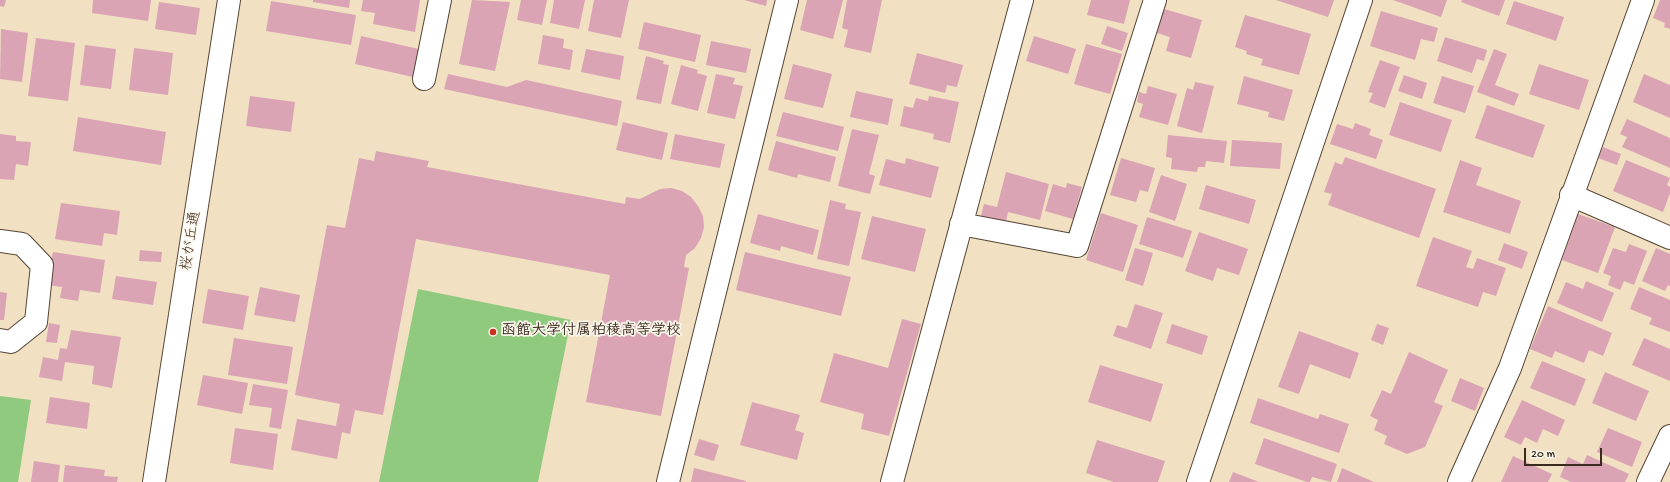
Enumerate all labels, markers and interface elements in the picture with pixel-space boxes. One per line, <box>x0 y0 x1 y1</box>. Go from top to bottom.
street label: 桜が丘通 <box>178 210 206 272</box>
place label: 函館大学付属柏稜高等学校 <box>501 323 681 341</box>
marker: 函館大学付属柏稜高等学校 <box>488 327 498 337</box>
scale bar <box>1526 440 1604 466</box>
text: 20 m <box>1531 448 1555 462</box>

